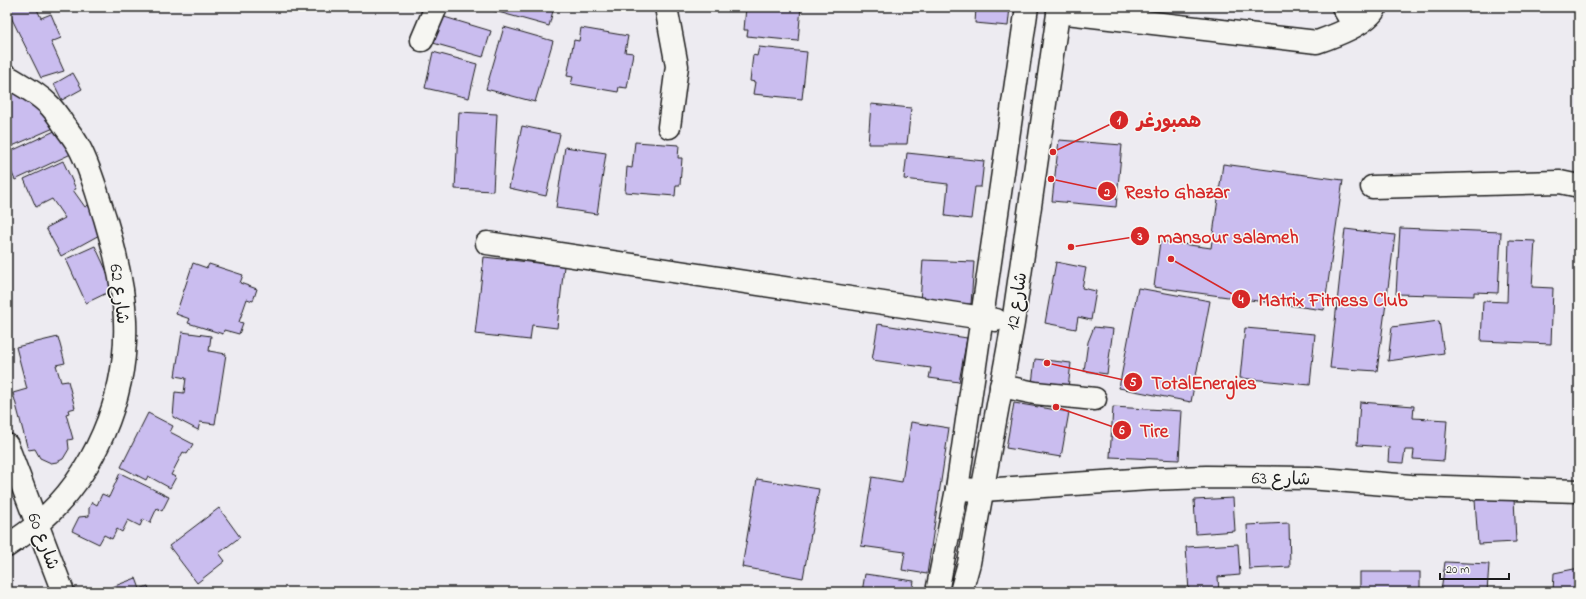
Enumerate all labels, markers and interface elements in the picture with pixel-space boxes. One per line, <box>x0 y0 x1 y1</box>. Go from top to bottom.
callout: همبورغر <box>1109 105 1210 136</box>
text: همبورغر <box>1135 109 1201 136</box>
text: 1 <box>1117 112 1121 130</box>
callout: Resto Ghazar <box>1097 176 1238 207</box>
text: Resto Ghazar <box>1124 180 1231 207</box>
text: 2 <box>1103 184 1110 202</box>
callout: mansour salameh <box>1130 220 1307 251</box>
text: mansour salameh <box>1157 225 1299 252</box>
text: 3 <box>1137 228 1143 246</box>
street label: شارع 62 <box>101 263 135 326</box>
street label: شارع 12 <box>1001 271 1035 332</box>
callout: Matrix Fitness Club <box>1231 284 1416 315</box>
text: Matrix Fitness Club <box>1258 288 1409 315</box>
text: 4 <box>1238 291 1244 309</box>
callout: TotalEnergies <box>1123 367 1265 398</box>
text: TotalEnergies <box>1151 371 1257 400</box>
text: 5 <box>1130 374 1137 392</box>
callout: Tire <box>1112 414 1177 445</box>
text: Tire <box>1140 419 1169 446</box>
text: 6 <box>1118 422 1125 440</box>
street label: شارع 63 <box>1251 466 1311 494</box>
street label: شارع 60 <box>19 509 65 574</box>
scale bar <box>1440 555 1509 581</box>
text: 20 m <box>1446 561 1469 579</box>

